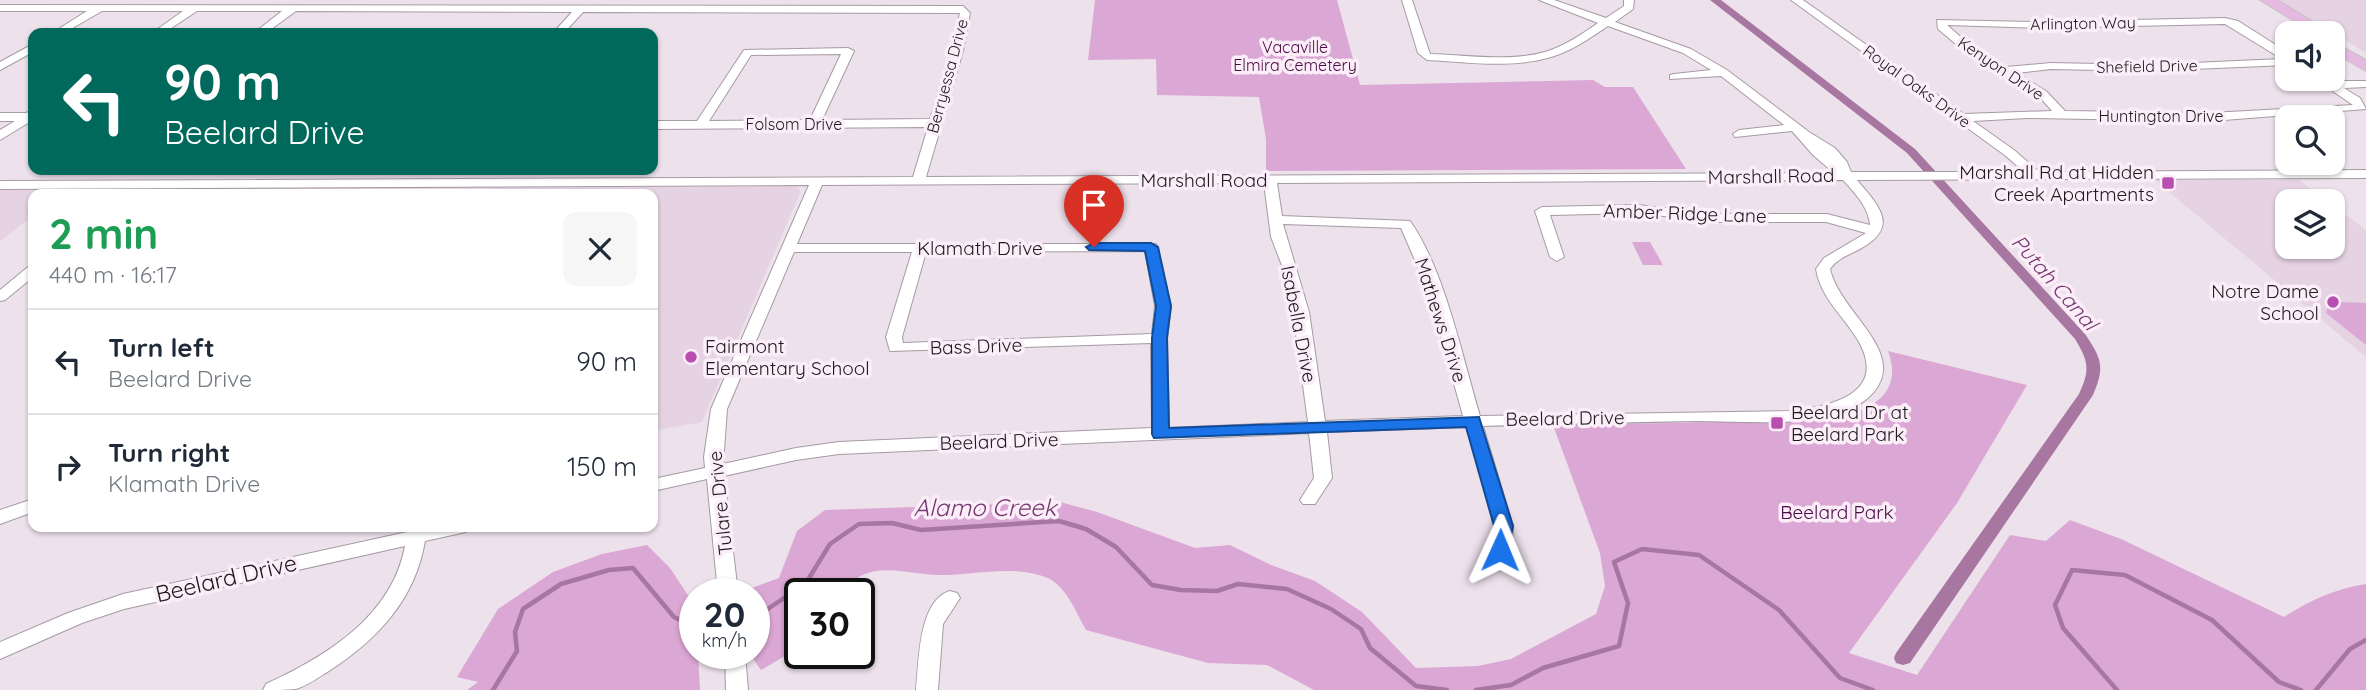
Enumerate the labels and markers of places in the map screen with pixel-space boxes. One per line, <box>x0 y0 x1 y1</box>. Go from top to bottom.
place label: Marshall Rd at Hidden Creek Apartments <box>1959 160 2154 206</box>
pin <box>1064 175 1124 247</box>
marker: Marshall Rd at Hidden Creek Apartments <box>2160 175 2176 191</box>
place label: Notre Dame School <box>2211 279 2319 325</box>
marker: Notre Dame School <box>2325 294 2341 310</box>
place label: Fairmont Elementary School <box>705 334 870 380</box>
marker: Fairmont Elementary School <box>683 349 699 365</box>
place label: Beelard Dr at Beelard Park <box>1791 400 1908 446</box>
marker: Beelard Dr at Beelard Park <box>1769 415 1785 431</box>

